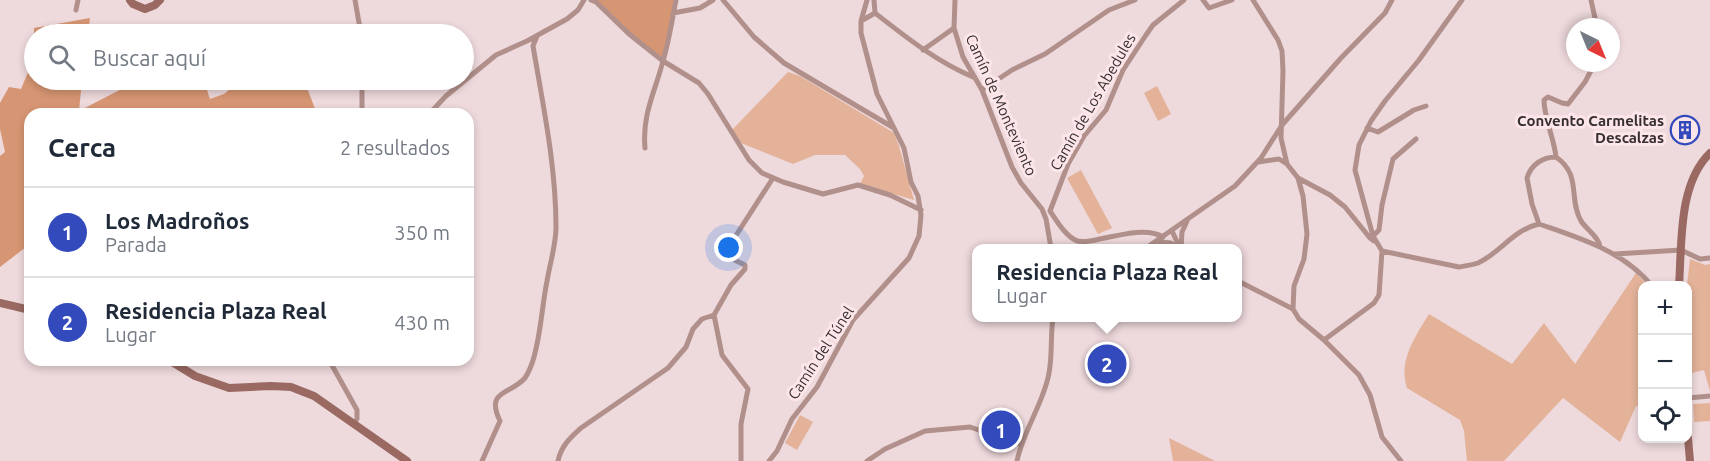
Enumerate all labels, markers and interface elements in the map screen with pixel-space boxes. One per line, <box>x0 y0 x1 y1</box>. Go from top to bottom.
north arrow <box>1566 18 1620 72</box>
search box <box>24 24 474 90</box>
street label: Camín de Los Abedules <box>1046 30 1139 173</box>
street label: Camín de Monteviento <box>963 31 1040 178</box>
icon: search <box>45 41 78 74</box>
text: Buscar aquí <box>93 45 206 70</box>
place label: Convento Carmelitas Descalzas <box>1517 112 1664 146</box>
building icon: Convento Carmelitas Descalzas <box>1669 114 1701 146</box>
text: Cerca <box>48 133 116 162</box>
text: 2 resultados <box>340 136 450 159</box>
text: Los Madroños <box>105 208 249 233</box>
text: 1 <box>62 221 73 244</box>
text: 350 m <box>394 221 450 244</box>
text: Parada <box>105 233 167 256</box>
your location <box>714 233 743 262</box>
popup <box>972 244 1242 322</box>
text: Residencia Plaza Real <box>996 259 1218 284</box>
map controls <box>1638 281 1692 443</box>
button: + <box>1638 281 1692 335</box>
text: Lugar <box>996 284 1047 307</box>
text: Residencia Plaza Real <box>105 298 327 323</box>
street label: Camín del Túnel <box>784 303 857 402</box>
text: 2 <box>62 311 73 334</box>
text: 430 m <box>394 311 450 334</box>
text: Lugar <box>105 323 156 346</box>
button: − <box>1638 335 1692 389</box>
pin: 2 <box>1088 342 1126 386</box>
button: locate <box>1638 389 1692 443</box>
pin: 1 <box>982 408 1020 452</box>

